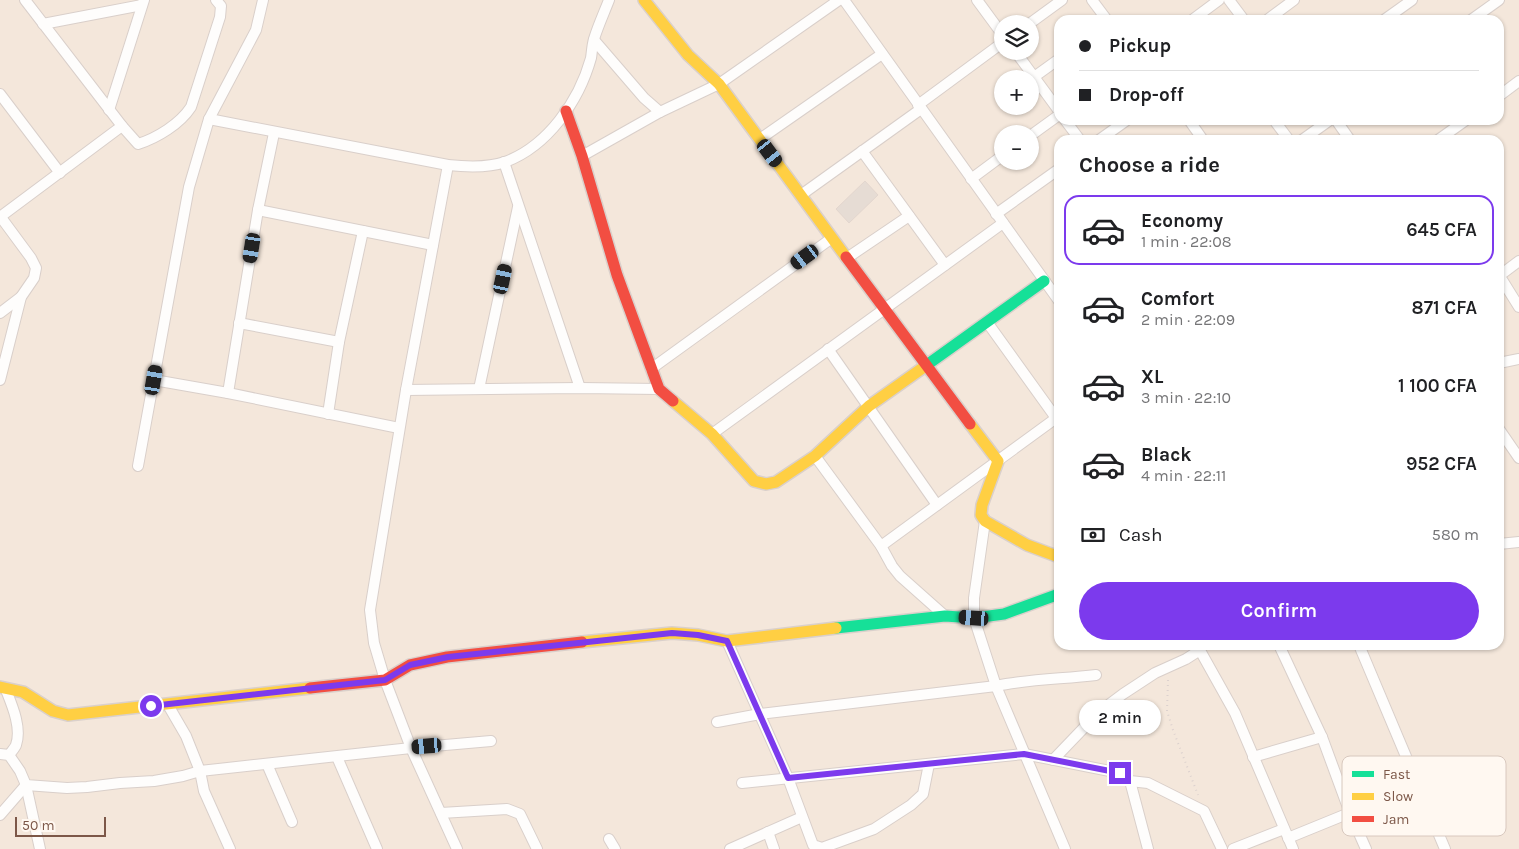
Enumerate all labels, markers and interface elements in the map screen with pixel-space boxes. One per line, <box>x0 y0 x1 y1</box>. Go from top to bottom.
map controls <box>994 15 1039 170</box>
button: layers <box>994 15 1039 60</box>
text: Pickup <box>1109 35 1171 57</box>
button: + <box>994 70 1039 115</box>
text: Drop-off <box>1109 84 1184 106</box>
button: − <box>994 125 1039 170</box>
car <box>754 137 785 169</box>
text: Choose a ride <box>1079 152 1220 178</box>
icon: car <box>1081 208 1126 253</box>
text: Economy <box>1141 210 1223 232</box>
text: 645 CFA <box>1406 219 1477 241</box>
car <box>242 232 261 264</box>
text: 1 min · 22:08 <box>1141 232 1232 251</box>
car <box>788 242 821 272</box>
car <box>492 263 513 295</box>
icon: car <box>1081 286 1126 331</box>
text: Comfort <box>1141 288 1215 310</box>
text: 871 CFA <box>1412 297 1477 319</box>
text: 2 min · 22:09 <box>1141 310 1235 329</box>
car <box>144 364 163 396</box>
icon: car <box>1081 364 1126 409</box>
text: XL <box>1141 366 1163 388</box>
text: 1 100 CFA <box>1398 375 1477 397</box>
text: 3 min · 22:10 <box>1141 388 1231 407</box>
icon: car <box>1081 442 1126 487</box>
text: Black <box>1141 444 1192 466</box>
text: 952 CFA <box>1406 453 1477 475</box>
text: 4 min · 22:11 <box>1141 466 1226 485</box>
icon: cash <box>1079 521 1107 549</box>
text: Cash <box>1119 524 1163 546</box>
text: 580 m <box>1432 525 1479 544</box>
button: Confirm <box>1079 582 1479 640</box>
car <box>958 609 989 627</box>
route start <box>140 695 162 717</box>
callout: 2 min <box>1079 700 1161 736</box>
text: 2 min <box>1098 708 1142 727</box>
car <box>411 737 442 755</box>
legend <box>1342 756 1506 836</box>
route end <box>1109 762 1131 784</box>
text: Fast <box>1383 766 1410 783</box>
text: Slow <box>1383 788 1413 805</box>
text: Jam <box>1383 811 1409 828</box>
scale bar <box>15 814 106 837</box>
text: 50 m <box>22 817 55 834</box>

